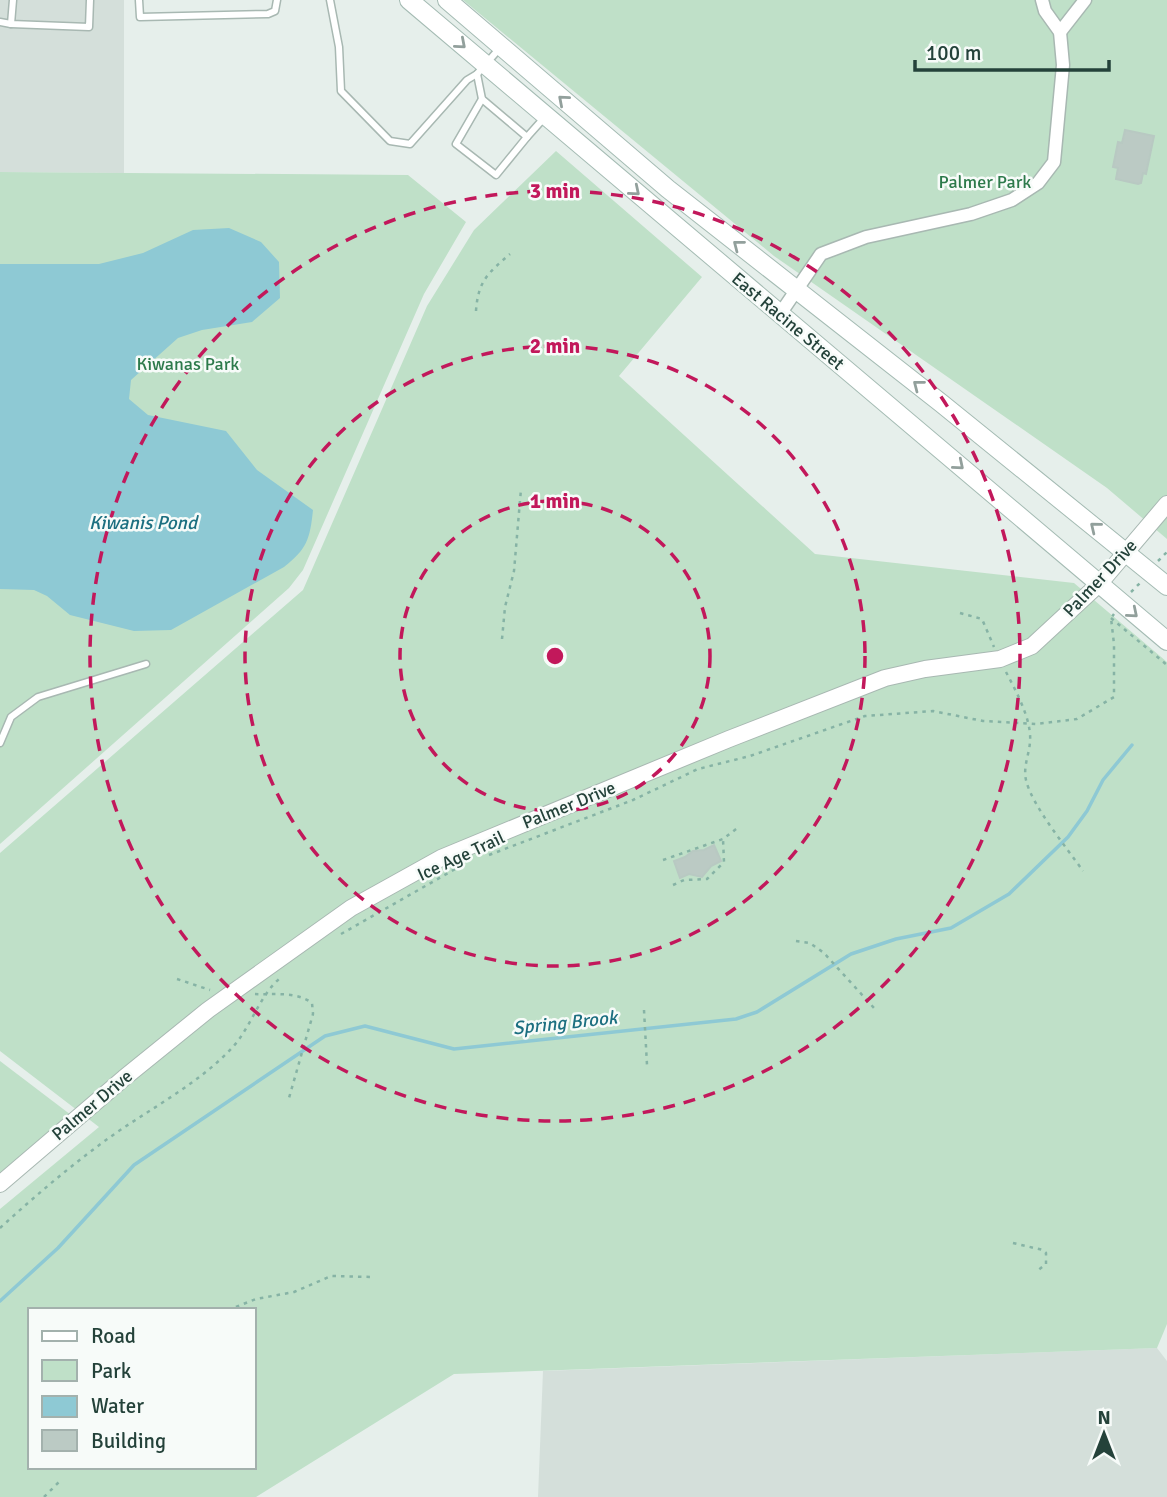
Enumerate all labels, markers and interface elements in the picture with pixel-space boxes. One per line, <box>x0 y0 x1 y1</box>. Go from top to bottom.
scale bar <box>915 28 1109 72</box>
one-way arrow <box>453 36 466 48</box>
text: 100 m <box>926 40 981 66</box>
one-way arrow <box>559 96 572 108</box>
park label: Palmer Park <box>939 171 1031 193</box>
text: 3 min <box>530 178 580 204</box>
one-way arrow <box>627 183 640 195</box>
one-way arrow <box>734 241 747 253</box>
street label: East Racine Street <box>727 267 849 375</box>
text: 2 min <box>530 333 580 359</box>
park label: Kiwanas Park <box>137 353 239 375</box>
one-way arrow <box>913 380 925 393</box>
one-way arrow <box>951 456 963 469</box>
text: 1 min <box>530 488 580 514</box>
water label: Kiwanis Pond <box>89 511 199 535</box>
one-way arrow <box>1091 523 1103 536</box>
street label: Palmer Drive <box>1058 535 1142 621</box>
one-way arrow <box>1125 605 1138 617</box>
centre of rings <box>543 644 567 668</box>
street label: Palmer Drive <box>519 776 619 834</box>
street label: Ice Age Trail <box>414 826 508 886</box>
water label: Spring Brook <box>512 1005 620 1040</box>
street label: Palmer Drive <box>47 1065 137 1145</box>
legend <box>28 1308 256 1469</box>
text: Road <box>91 1323 136 1349</box>
text: Park <box>91 1358 132 1384</box>
text: Water <box>91 1393 144 1419</box>
north arrow <box>1069 1399 1139 1469</box>
text: N <box>1097 1406 1111 1430</box>
text: Building <box>91 1428 166 1454</box>

